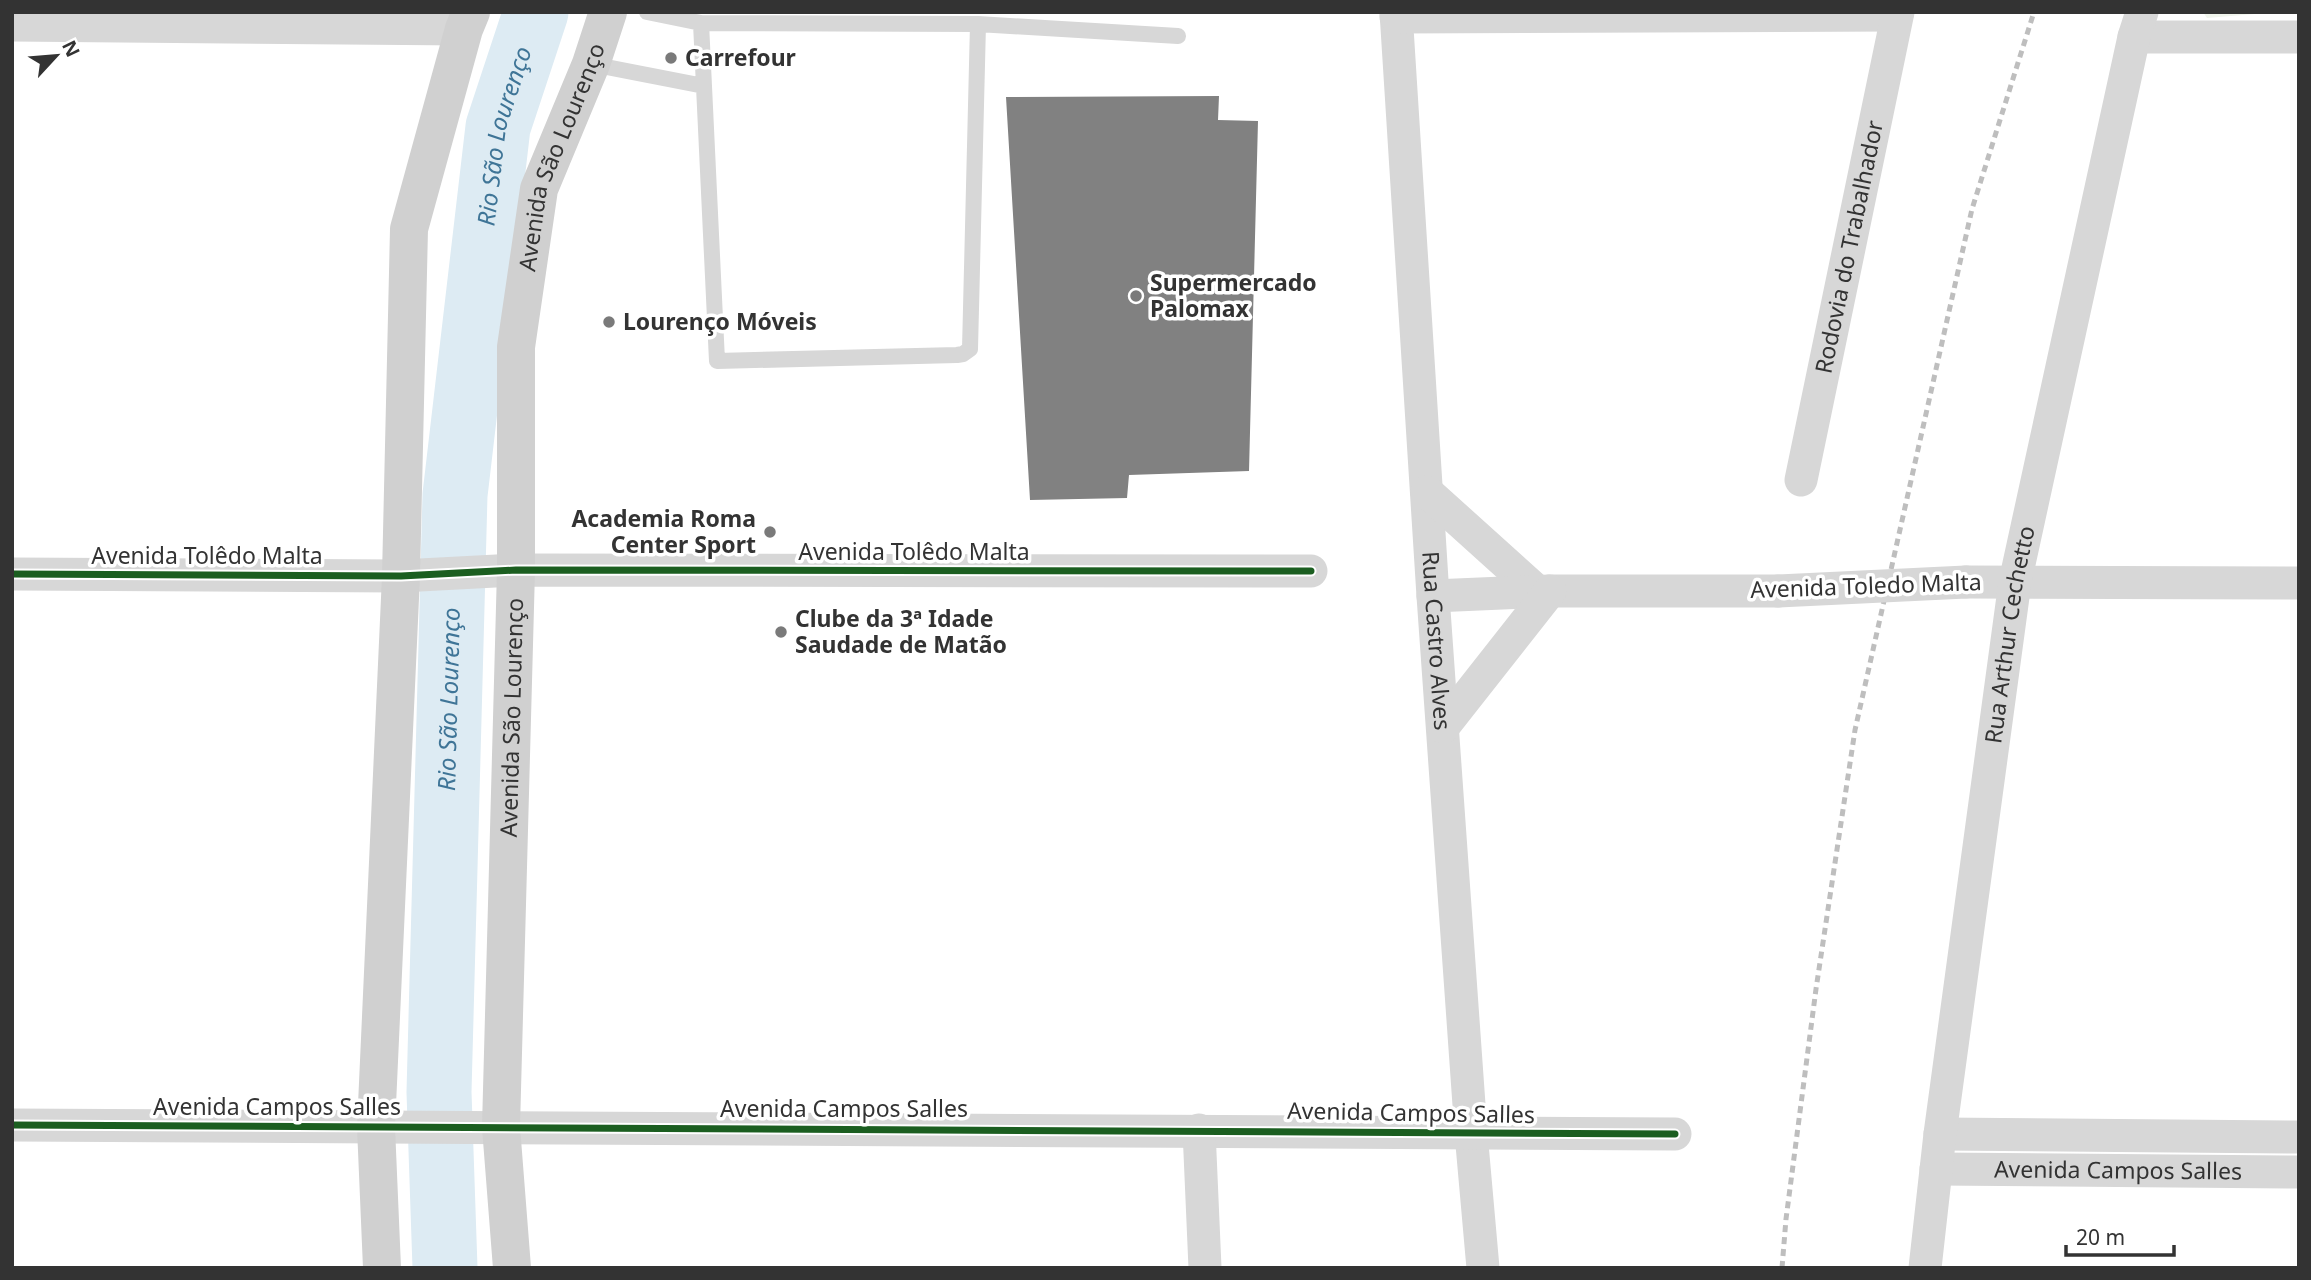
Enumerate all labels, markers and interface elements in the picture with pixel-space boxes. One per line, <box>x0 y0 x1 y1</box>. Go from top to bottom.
north arrow <box>21 21 91 91</box>
text: N <box>56 36 86 61</box>
street label: Avenida São Lourenço <box>510 39 612 273</box>
place label: Carrefour <box>685 41 796 73</box>
water label: Rio São Lourenço <box>469 42 539 228</box>
marker: Carrefour <box>663 50 679 66</box>
street label: Rodovia do Trabalhador <box>1807 117 1890 376</box>
place label: Supermercado Palomax <box>1150 266 1317 324</box>
marker: Supermercado Palomax <box>1128 288 1144 304</box>
place label: Lourenço Móveis <box>623 305 817 337</box>
marker: Lourenço Móveis <box>601 314 617 330</box>
place label: Academia Roma Center Sport <box>571 502 756 560</box>
street label: Rua Arthur Cechetto <box>1976 523 2042 746</box>
marker: Academia Roma Center Sport <box>762 524 778 540</box>
street label: Avenida Tolêdo Malta <box>798 535 1030 567</box>
street label: Avenida Tolêdo Malta <box>91 539 323 571</box>
street label: Rua Castro Alves <box>1415 550 1459 731</box>
street label: Avenida Toledo Malta <box>1750 565 1982 605</box>
street label: Avenida São Lourenço <box>492 597 530 838</box>
place label: Clube da 3ª Idade Saudade de Matão <box>795 602 1007 660</box>
water label: Rio São Lourenço <box>429 607 467 791</box>
marker: Clube da 3ª Idade Saudade de Matão <box>773 624 789 640</box>
street label: Avenida Campos Salles <box>153 1090 401 1122</box>
street label: Avenida Campos Salles <box>720 1092 968 1124</box>
street label: Avenida Campos Salles <box>1287 1094 1535 1130</box>
street label: Avenida Campos Salles <box>1994 1152 2242 1187</box>
scale bar <box>2066 1214 2174 1258</box>
text: 20 m <box>2076 1223 2125 1251</box>

